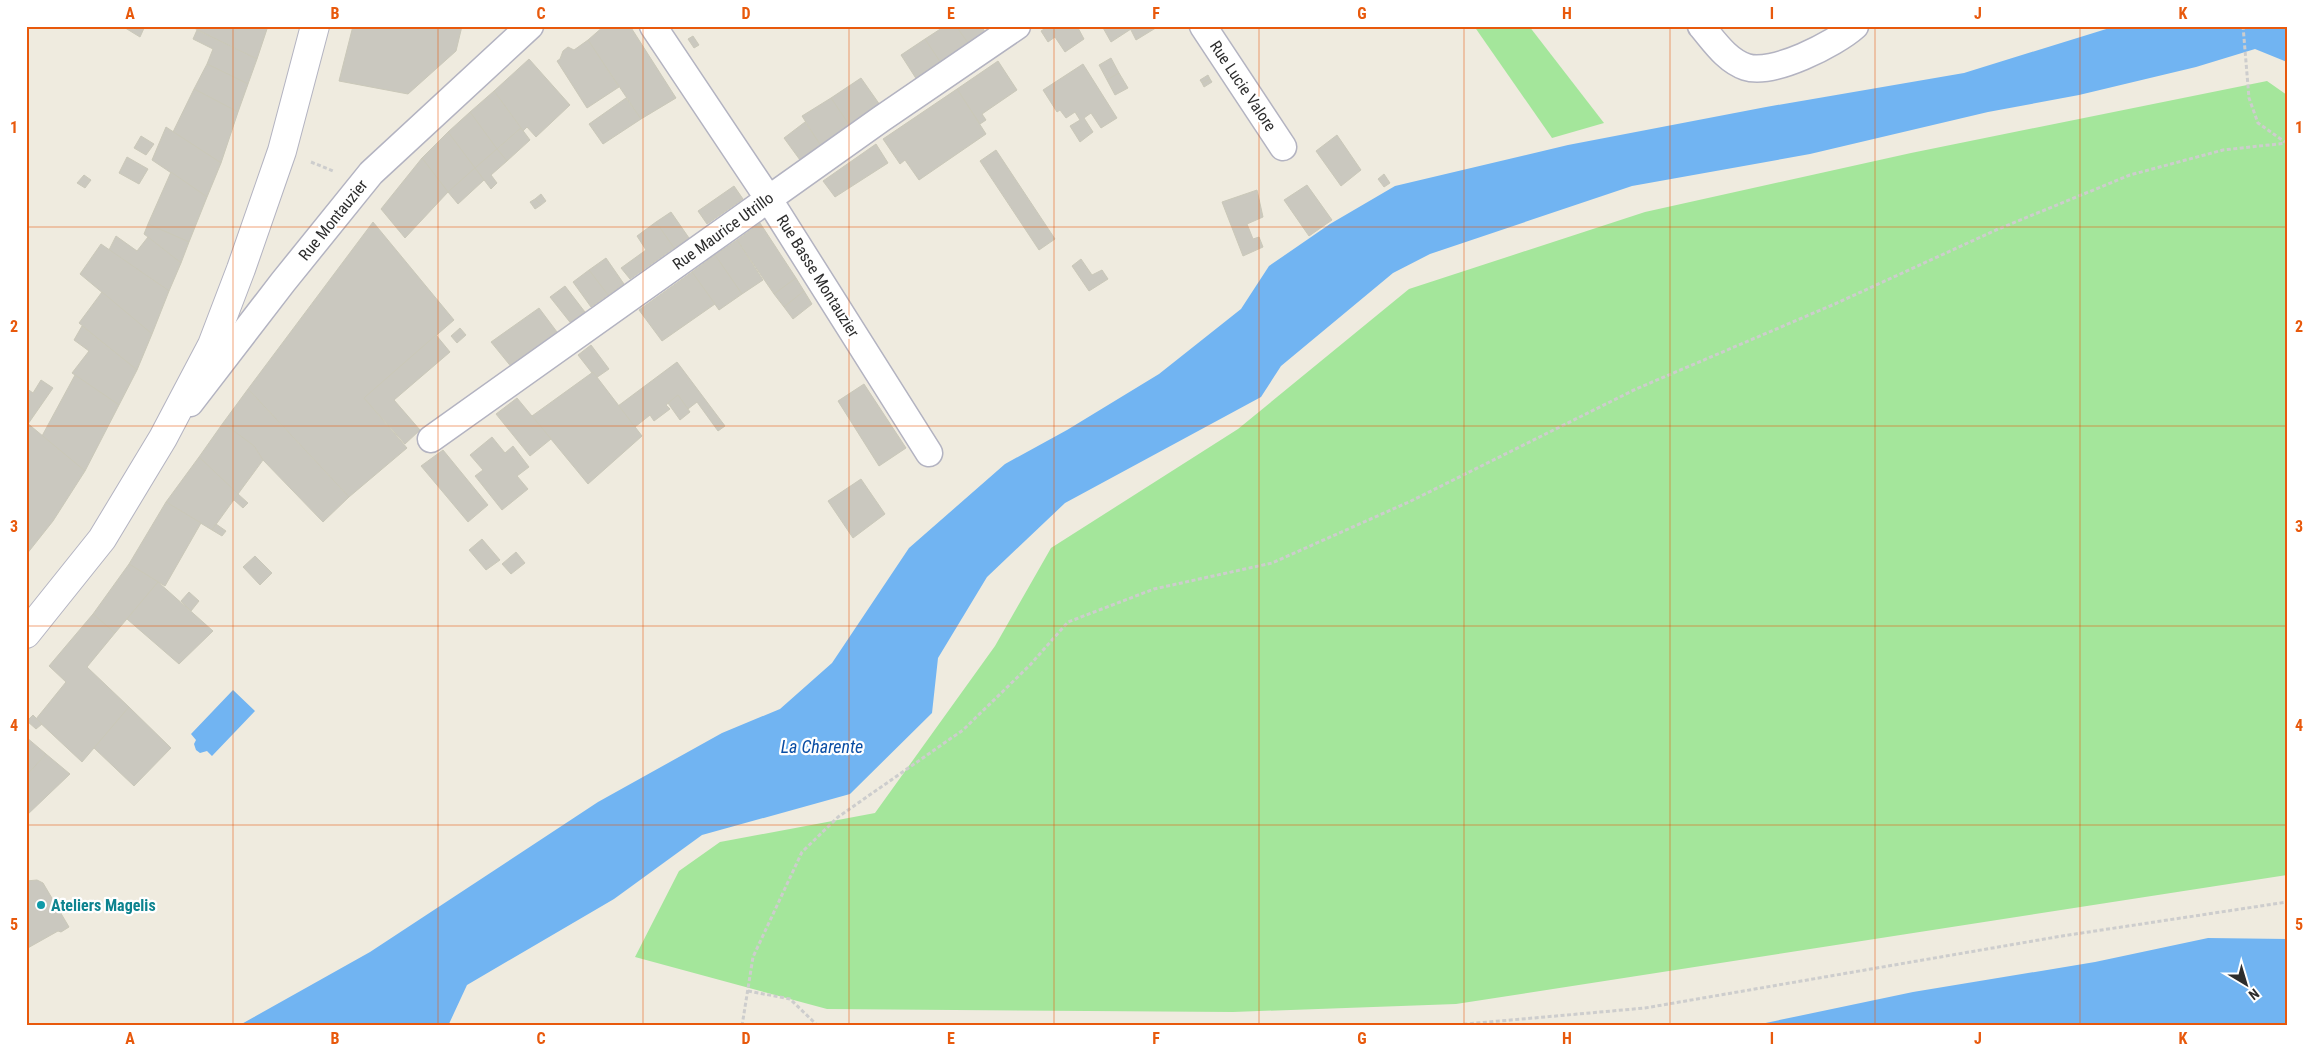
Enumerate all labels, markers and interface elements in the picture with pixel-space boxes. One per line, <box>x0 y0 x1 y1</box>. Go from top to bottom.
text: A <box>125 4 135 23</box>
text: B <box>331 4 340 23</box>
text: C <box>536 4 546 23</box>
text: D <box>741 4 751 23</box>
text: E <box>947 4 955 23</box>
text: F <box>1152 4 1160 23</box>
text: G <box>1357 4 1367 23</box>
text: H <box>1562 4 1572 23</box>
text: I <box>1770 4 1774 23</box>
text: J <box>1974 4 1982 23</box>
text: K <box>2179 4 2188 23</box>
street label: Rue Lucie Valore <box>1206 37 1280 135</box>
text: 1 <box>10 118 18 137</box>
text: 1 <box>2295 118 2303 137</box>
street label: Rue Montauzier <box>295 176 371 264</box>
street label: Rue Maurice Utrillo <box>669 188 777 274</box>
street label: Rue Basse Montauzier <box>773 211 863 341</box>
text: 2 <box>10 317 18 336</box>
text: 2 <box>2295 317 2303 336</box>
text: 3 <box>10 517 18 536</box>
text: 3 <box>2295 517 2303 536</box>
text: 4 <box>10 716 18 735</box>
text: 4 <box>2295 716 2303 735</box>
water label: La Charente <box>781 736 863 757</box>
place label: Ateliers Magelis <box>51 896 156 915</box>
marker: Ateliers Magelis <box>35 899 47 911</box>
text: 5 <box>10 915 18 934</box>
text: 5 <box>2295 915 2303 934</box>
north arrow <box>2220 960 2270 1010</box>
text: N <box>2246 985 2262 1003</box>
text: A <box>125 1029 135 1048</box>
text: B <box>331 1029 340 1048</box>
text: C <box>536 1029 546 1048</box>
text: D <box>741 1029 751 1048</box>
text: E <box>947 1029 955 1048</box>
text: F <box>1152 1029 1160 1048</box>
text: G <box>1357 1029 1367 1048</box>
text: H <box>1562 1029 1572 1048</box>
text: I <box>1770 1029 1774 1048</box>
text: J <box>1974 1029 1982 1048</box>
text: K <box>2179 1029 2188 1048</box>

